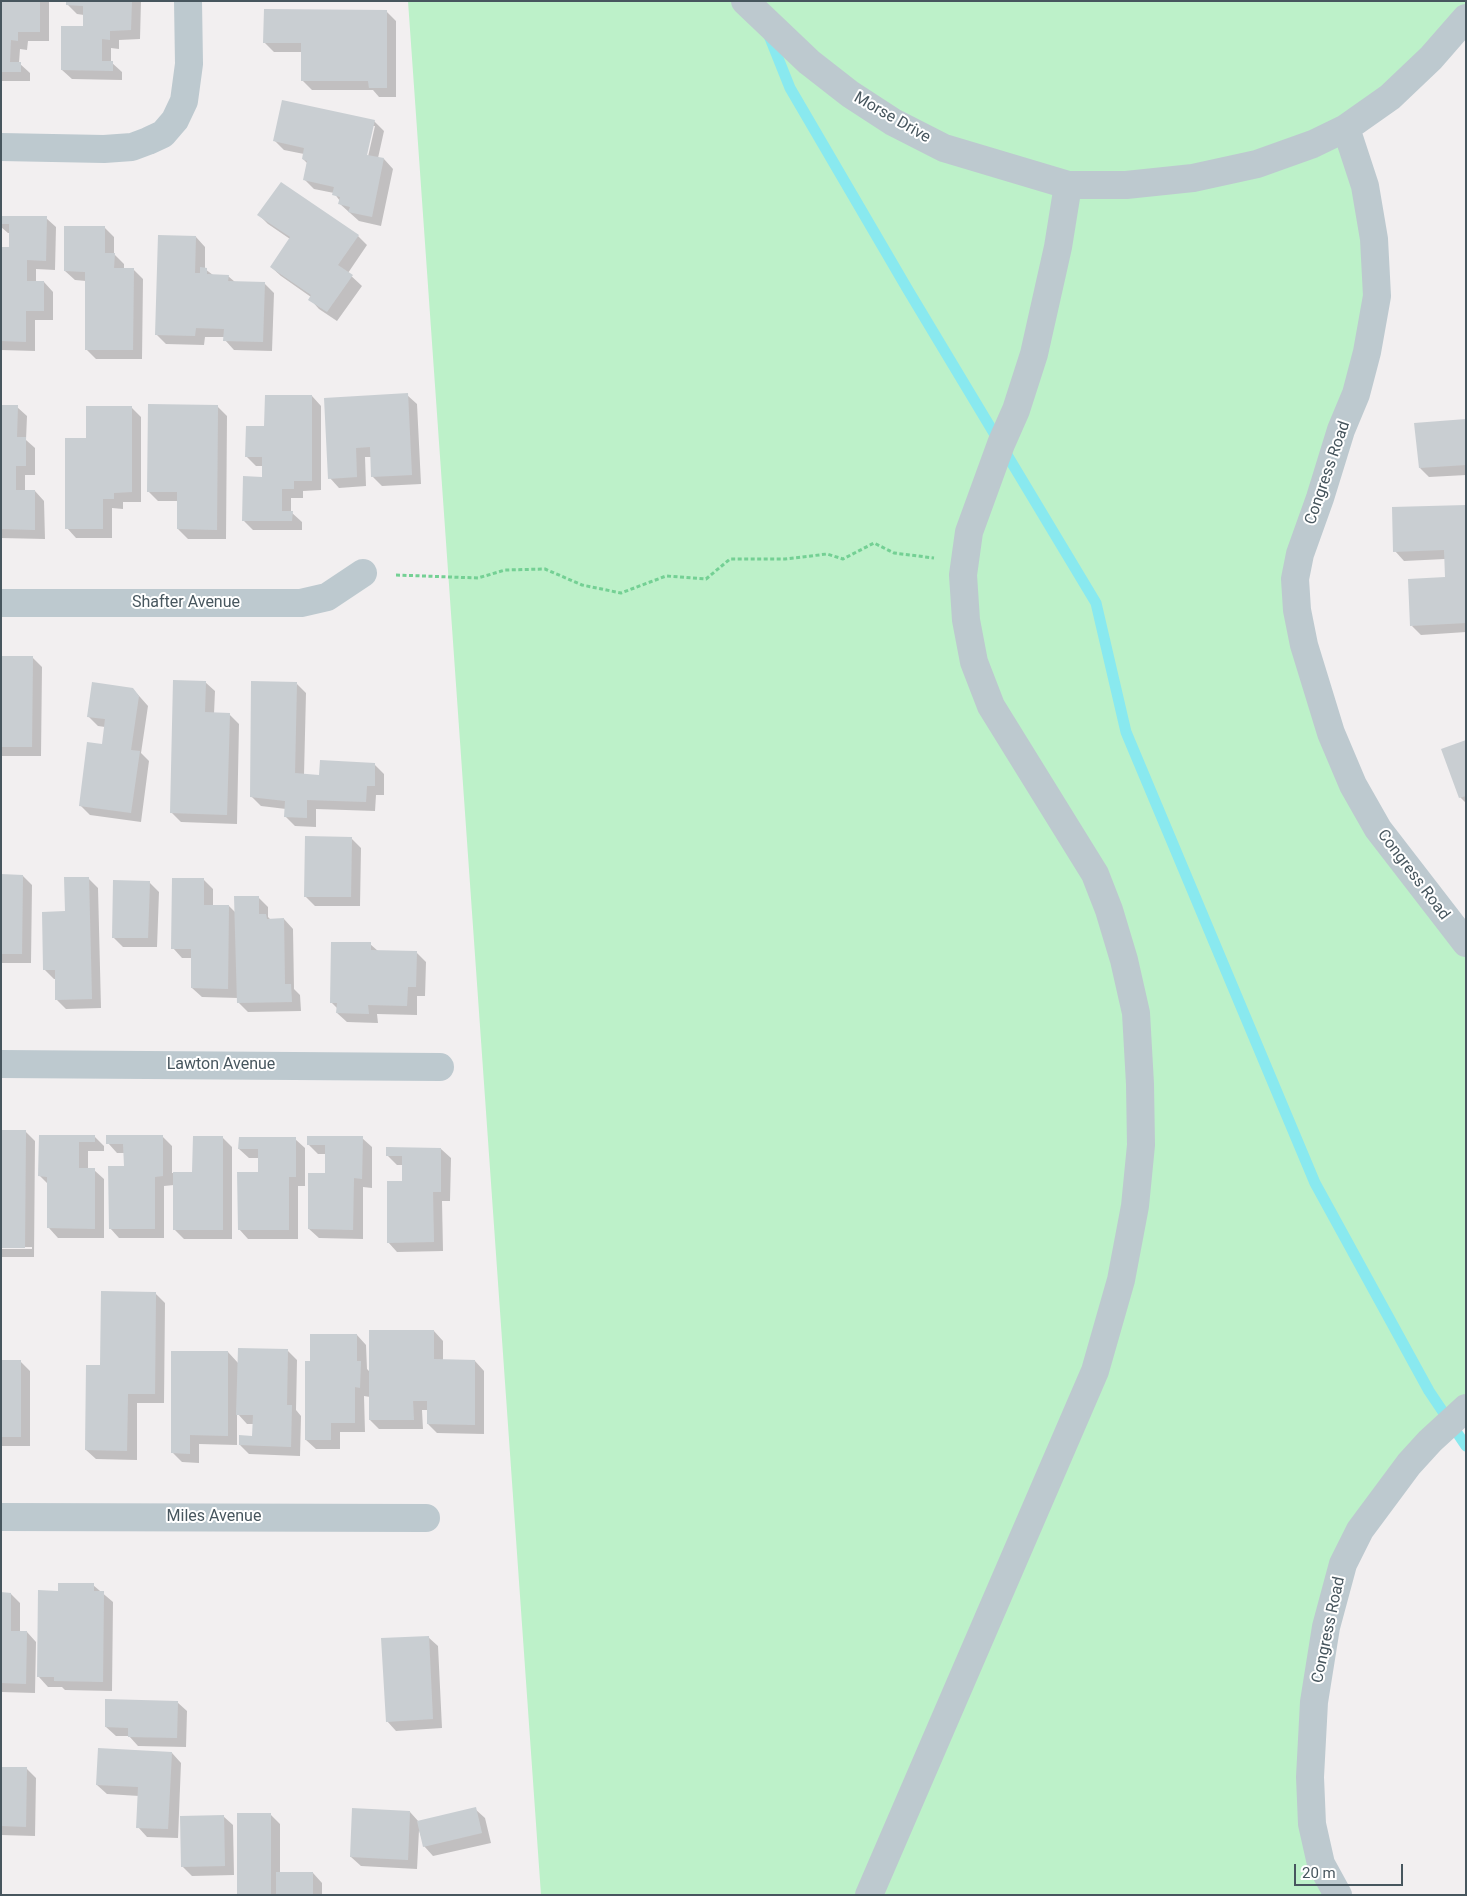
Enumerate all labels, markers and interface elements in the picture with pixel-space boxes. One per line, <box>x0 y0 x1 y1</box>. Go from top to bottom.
street label: Morse Drive <box>850 88 934 148</box>
street label: Congress Road <box>1301 419 1355 527</box>
street label: Shafter Avenue <box>132 593 240 613</box>
street label: Congress Road <box>1373 826 1453 924</box>
street label: Lawton Avenue <box>167 1055 275 1075</box>
street label: Miles Avenue <box>167 1507 261 1527</box>
street label: Congress Road <box>1308 1575 1350 1685</box>
scale bar <box>1297 1854 1406 1886</box>
text: 20 m <box>1302 1864 1336 1882</box>

